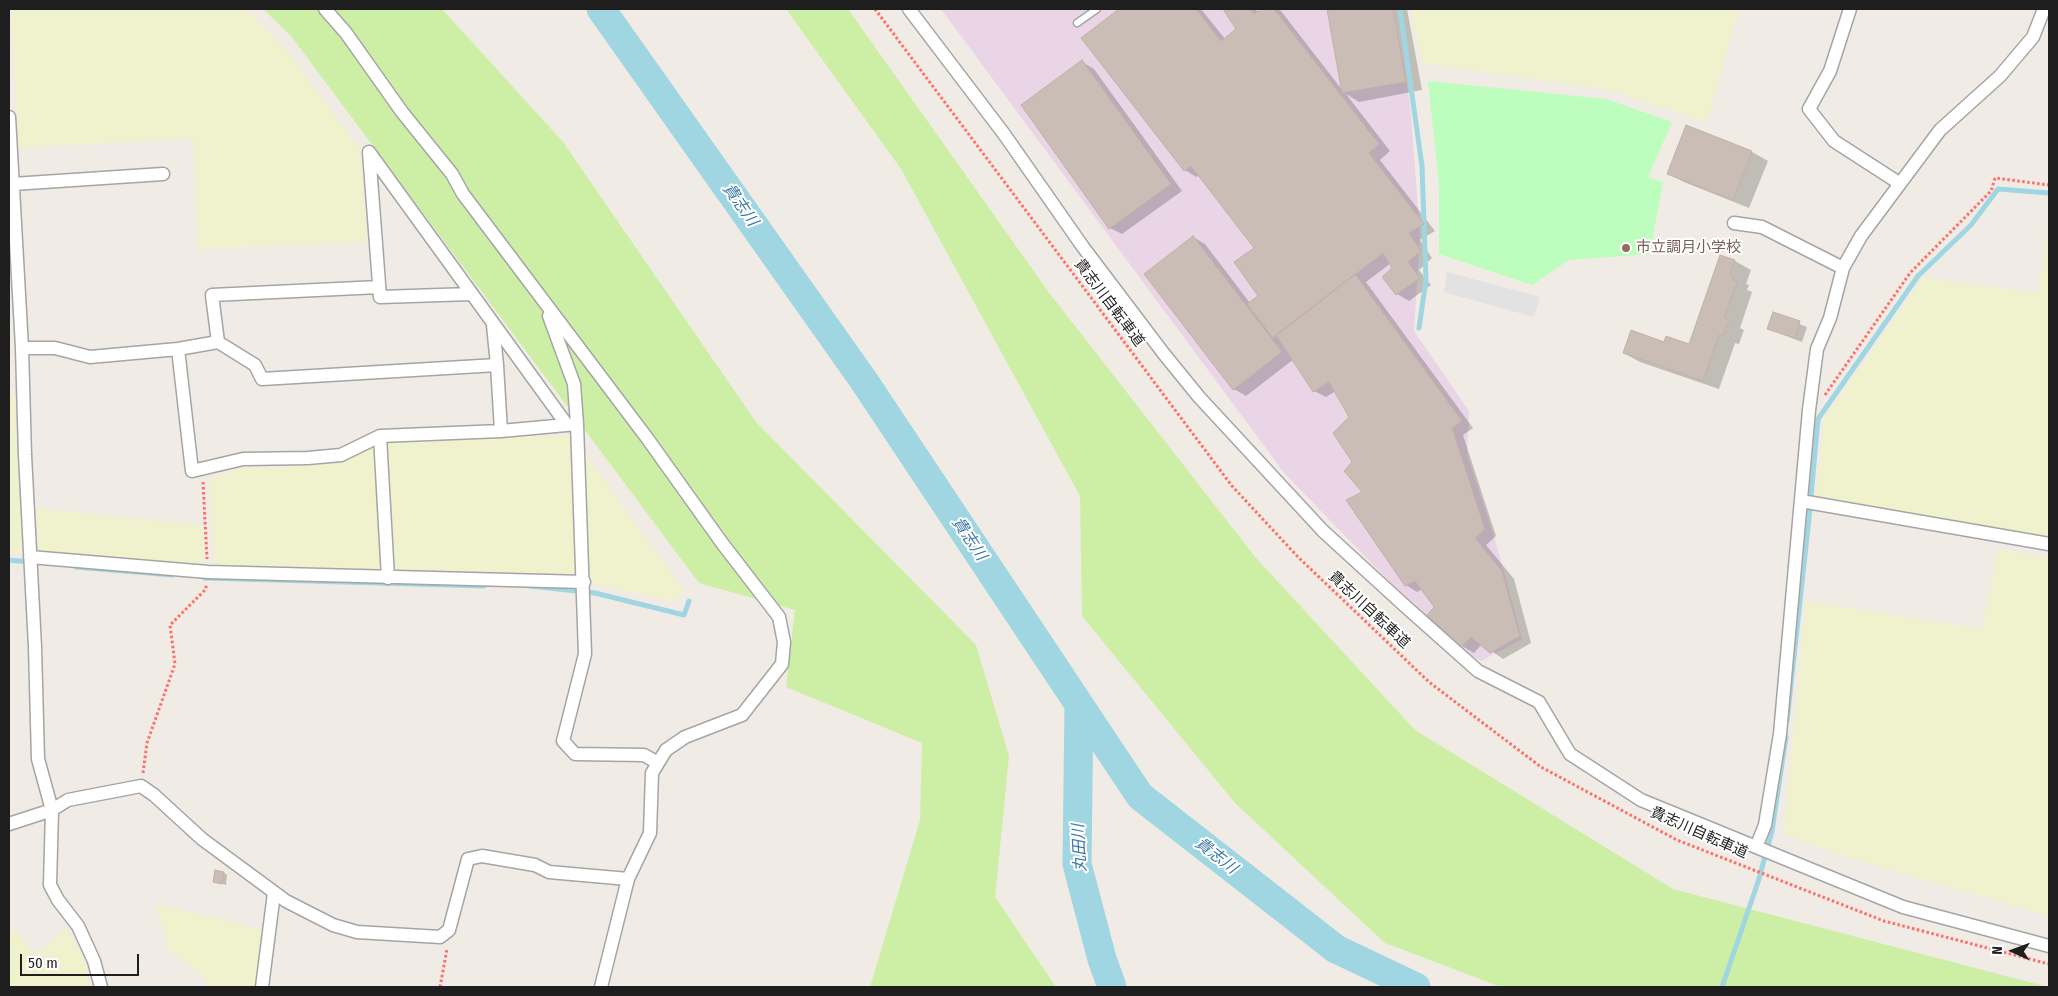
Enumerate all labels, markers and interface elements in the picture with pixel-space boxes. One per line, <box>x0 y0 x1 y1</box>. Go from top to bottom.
water label: 貴志川 <box>718 180 762 230</box>
place label: 市立調月小学校 <box>1636 239 1741 257</box>
marker: 市立調月小学校 <box>1620 242 1632 254</box>
street label: 貴志川自転車道 <box>1070 256 1148 350</box>
water label: 貴志川 <box>948 514 990 564</box>
street label: 貴志川自転車道 <box>1324 568 1414 652</box>
street label: 貴志川自転車道 <box>1647 803 1751 863</box>
water label: 丸田川 <box>1069 824 1091 872</box>
water label: 貴志川 <box>1191 834 1241 878</box>
north arrow <box>1988 926 2038 976</box>
scale bar <box>22 944 141 976</box>
text: N <box>1989 946 2006 955</box>
text: 50 m <box>28 954 58 972</box>

